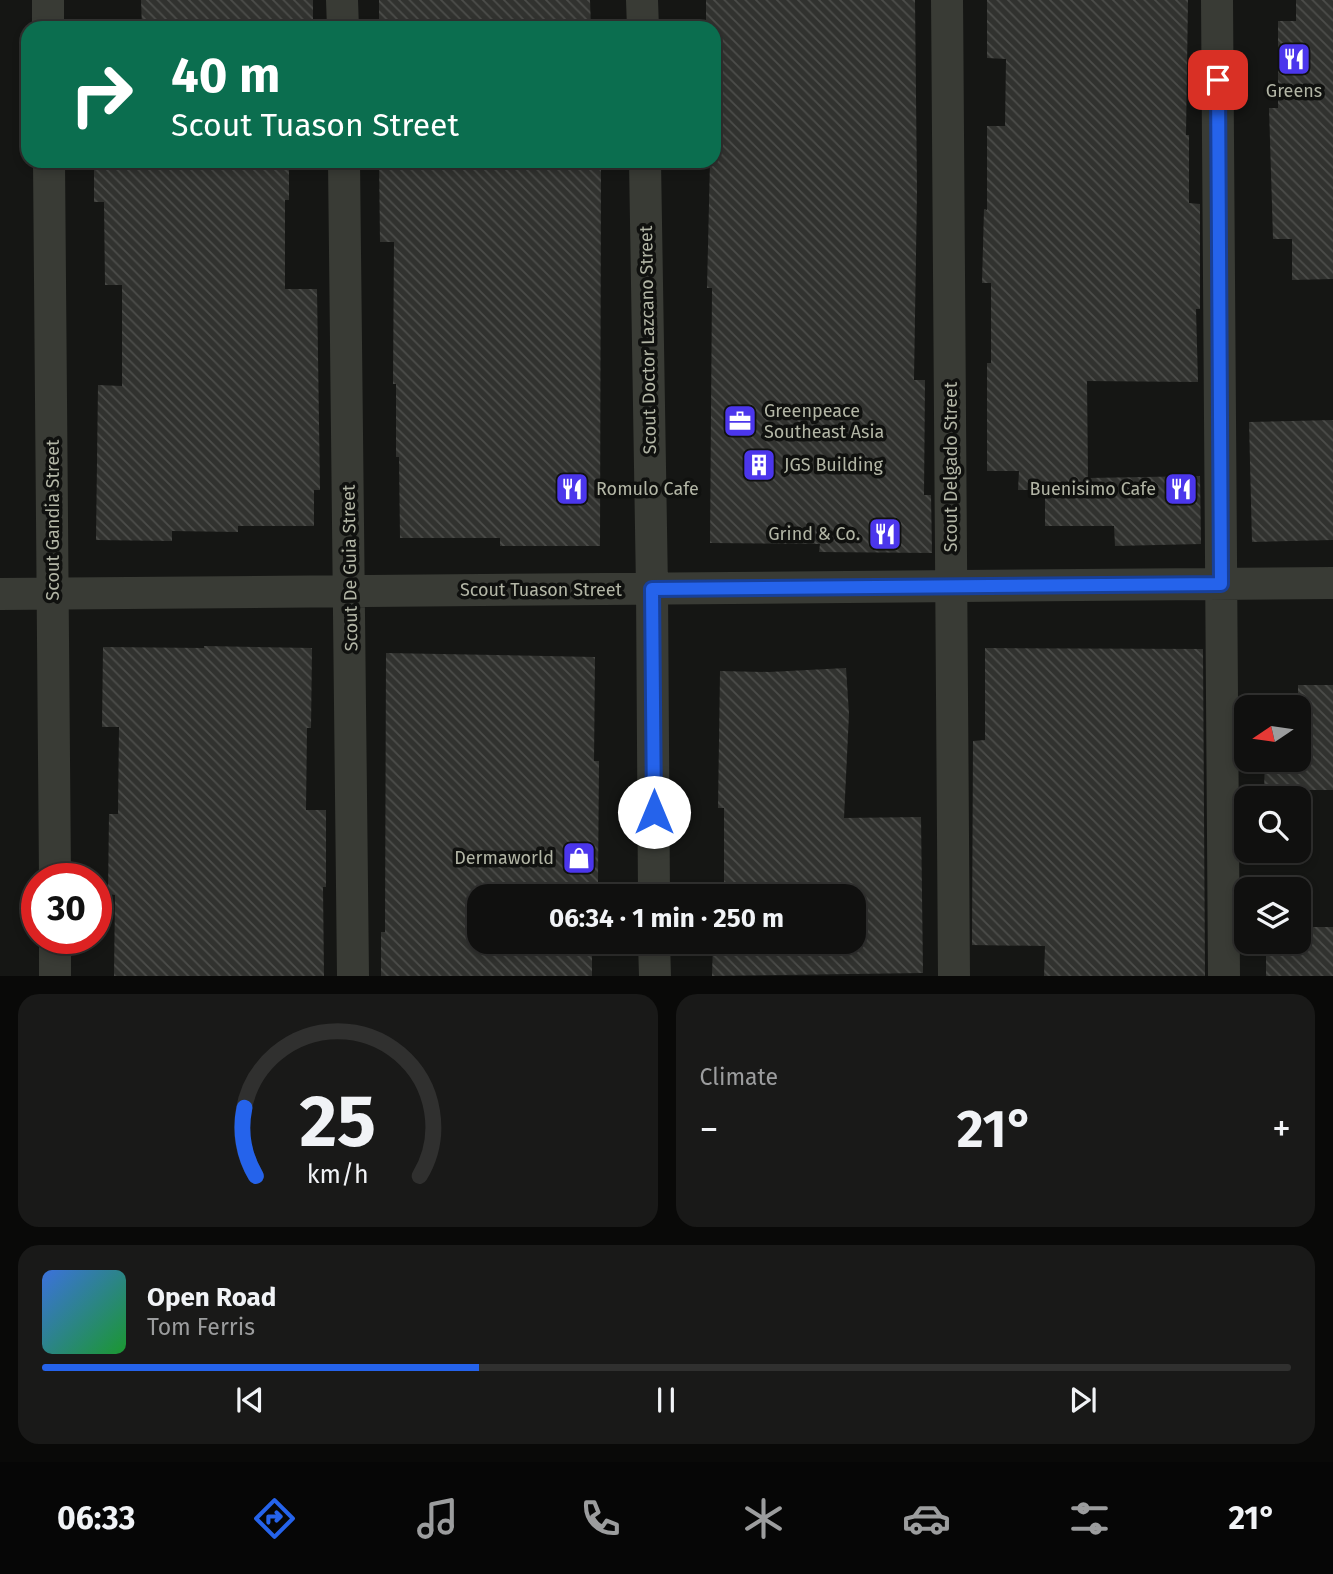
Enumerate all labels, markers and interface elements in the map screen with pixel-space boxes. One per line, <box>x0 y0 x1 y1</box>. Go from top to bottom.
restaurant icon: Greens <box>1275 40 1313 78</box>
text: 40 m <box>171 46 280 105</box>
icon: right <box>56 49 147 140</box>
pin <box>1188 50 1248 110</box>
icon: arrive <box>1199 61 1237 99</box>
place label: Greens <box>1266 80 1322 102</box>
text: Scout Tuason Street <box>171 106 459 144</box>
street label: Scout Doctor Lazcano Street <box>635 225 661 455</box>
street label: Scout Delgado Street <box>940 381 962 552</box>
place label: Greenpeace Southeast Asia <box>764 400 884 443</box>
office icon: Greenpeace Southeast Asia <box>721 402 759 440</box>
street label: Scout Gandia Street <box>42 439 64 601</box>
building icon: JGS Building <box>740 446 778 484</box>
place label: JGS Building <box>784 454 883 476</box>
restaurant icon: Romulo Cafe <box>553 470 591 508</box>
restaurant icon: Buenisimo Cafe <box>1162 470 1200 508</box>
place label: Romulo Cafe <box>596 478 699 500</box>
place label: Buenisimo Cafe <box>1030 478 1156 500</box>
street label: Scout De Guia Street <box>338 484 362 652</box>
restaurant icon: Grind & Co. <box>866 515 904 553</box>
place label: Grind & Co. <box>768 523 860 545</box>
street label: Scout Tuason Street <box>460 579 623 601</box>
north arrow <box>1234 695 1311 772</box>
map controls <box>1234 695 1311 954</box>
position arrow <box>617 775 691 849</box>
button: search <box>1234 786 1311 863</box>
shop icon: Dermaworld <box>560 839 598 877</box>
place label: Dermaworld <box>454 847 554 869</box>
speed limit sign: 30 <box>21 863 112 954</box>
button: layers <box>1234 877 1311 954</box>
text: 06:34 · 1 min · 250 m <box>549 903 784 934</box>
text: Climate <box>700 1063 778 1091</box>
text: 25 <box>299 1079 376 1166</box>
text: 21° <box>957 1098 1034 1161</box>
text: − <box>700 1106 719 1152</box>
text: + <box>1272 1106 1291 1152</box>
text: km/h <box>307 1160 369 1190</box>
text: Open Road <box>147 1282 276 1313</box>
text: Tom Ferris <box>147 1313 255 1341</box>
icon: previous <box>231 1381 269 1419</box>
icon: pause <box>647 1381 685 1419</box>
icon: next <box>1064 1381 1102 1419</box>
icon: directions <box>250 1494 299 1543</box>
icon: music <box>413 1494 462 1543</box>
icon: phone <box>576 1494 625 1543</box>
icon: climate <box>739 1494 788 1543</box>
icon: car <box>902 1494 951 1543</box>
icon: filters <box>1065 1494 1114 1543</box>
text: 06:33 <box>57 1499 135 1537</box>
text: 21° <box>1229 1499 1276 1537</box>

